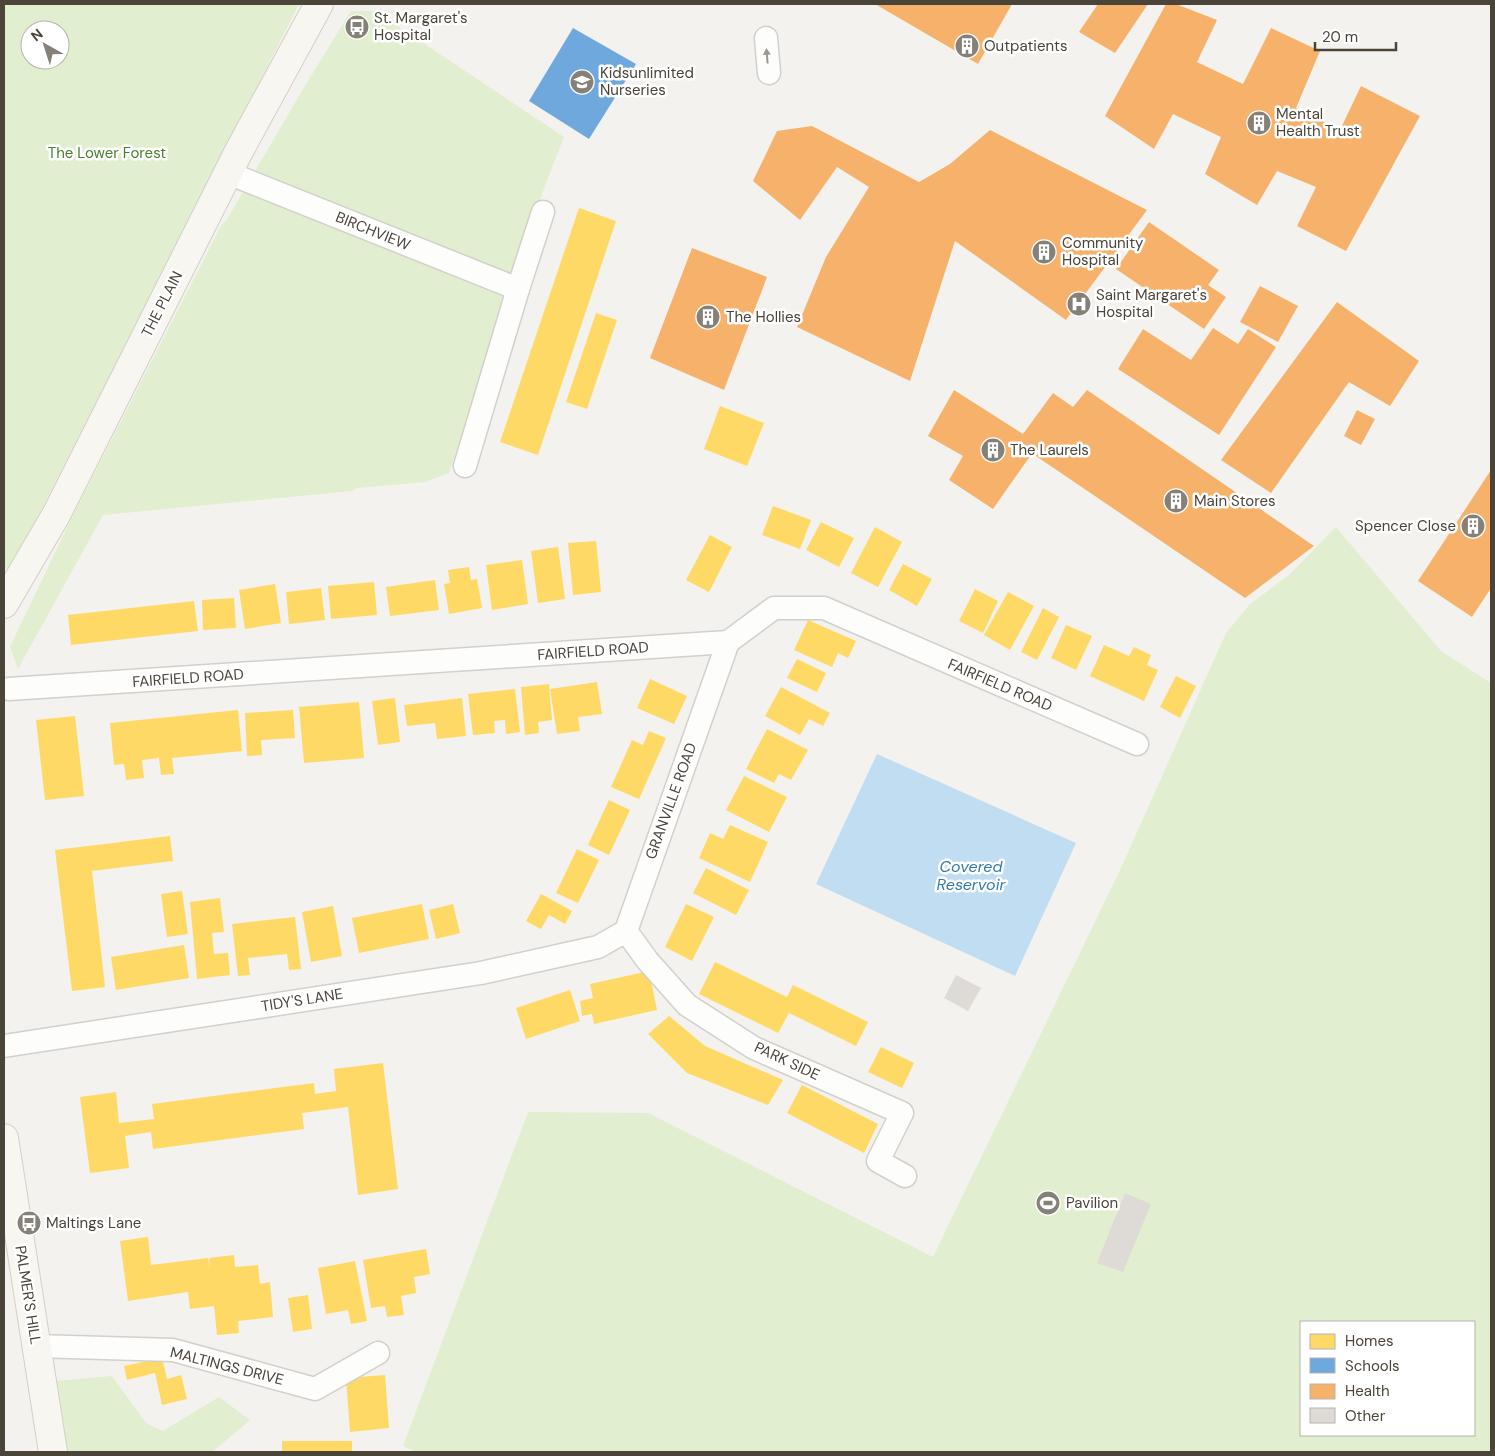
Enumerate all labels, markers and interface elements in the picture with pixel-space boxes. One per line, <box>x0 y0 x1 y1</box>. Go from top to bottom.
place label: St. Margaret's Hospital <box>374 8 468 45</box>
bus stop icon: St. Margaret's Hospital <box>344 14 370 40</box>
north arrow <box>20 20 70 70</box>
scale bar <box>1315 20 1396 52</box>
text: N <box>27 25 46 45</box>
text: 20 m <box>1322 27 1358 47</box>
building icon: Outpatients <box>954 33 980 59</box>
place label: Outpatients <box>984 36 1067 56</box>
one-way arrow <box>763 47 771 63</box>
place label: Kidsunlimited Nurseries <box>600 63 694 100</box>
school or university icon: Kidsunlimited Nurseries <box>569 69 595 95</box>
place label: Mental Health Trust <box>1276 104 1360 141</box>
building icon: Mental Health Trust <box>1246 110 1272 136</box>
park label: The Lower Forest <box>48 143 166 163</box>
street label: BIRCHVIEW <box>333 207 414 255</box>
place label: Community Hospital <box>1062 233 1144 270</box>
building icon: Community Hospital <box>1031 239 1057 265</box>
street label: THE PLAIN <box>137 268 187 340</box>
place label: Saint Margaret's Hospital <box>1096 285 1207 322</box>
hospital icon: Saint Margaret's Hospital <box>1066 291 1092 317</box>
building icon: The Hollies <box>695 304 721 330</box>
place label: The Hollies <box>726 307 801 327</box>
building icon: The Laurels <box>980 437 1006 463</box>
place label: The Laurels <box>1010 440 1089 460</box>
building icon: Main Stores <box>1163 488 1189 514</box>
place label: Main Stores <box>1194 491 1276 511</box>
building icon: Spencer Close <box>1460 513 1486 539</box>
place label: Spencer Close <box>1355 516 1456 536</box>
street label: FAIRFIELD ROAD <box>537 637 649 665</box>
street label: FAIRFIELD ROAD <box>945 654 1055 716</box>
street label: FAIRFIELD ROAD <box>132 664 244 692</box>
street label: GRANVILLE ROAD <box>641 740 701 862</box>
water label: Covered Reservoir <box>937 856 1007 895</box>
street label: TIDY'S LANE <box>260 984 344 1016</box>
street label: PARK SIDE <box>751 1037 823 1085</box>
sports icon: Pavilion <box>1035 1190 1061 1216</box>
place label: Pavilion <box>1066 1193 1118 1213</box>
bus stop icon: Maltings Lane <box>16 1210 42 1236</box>
place label: Maltings Lane <box>46 1213 141 1233</box>
street label: PALMER'S HILL <box>10 1244 46 1346</box>
legend <box>1300 1321 1475 1436</box>
text: Homes <box>1345 1331 1394 1351</box>
street label: MALTINGS DRIVE <box>168 1342 286 1390</box>
text: Schools <box>1345 1356 1400 1376</box>
text: Health <box>1345 1381 1390 1401</box>
text: Other <box>1345 1406 1386 1426</box>

